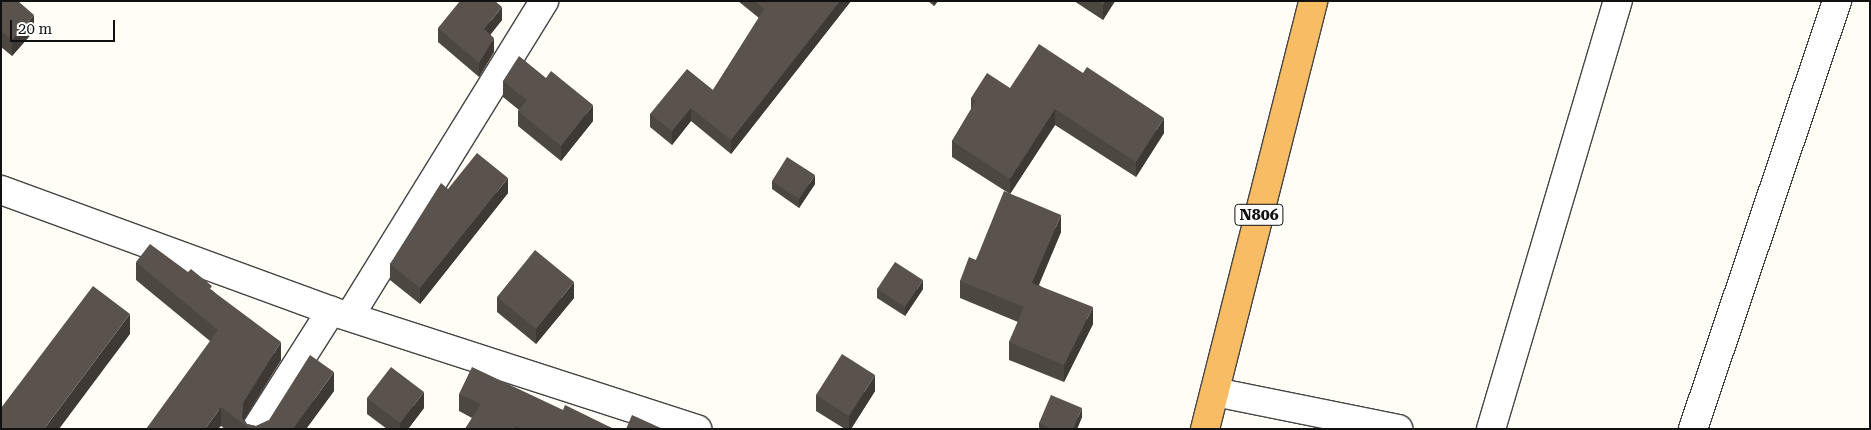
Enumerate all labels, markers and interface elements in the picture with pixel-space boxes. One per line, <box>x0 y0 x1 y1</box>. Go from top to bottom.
scale bar <box>12 10 118 42</box>
text: 20 m <box>18 20 52 38</box>
road number: N806 <box>1234 202 1284 228</box>

